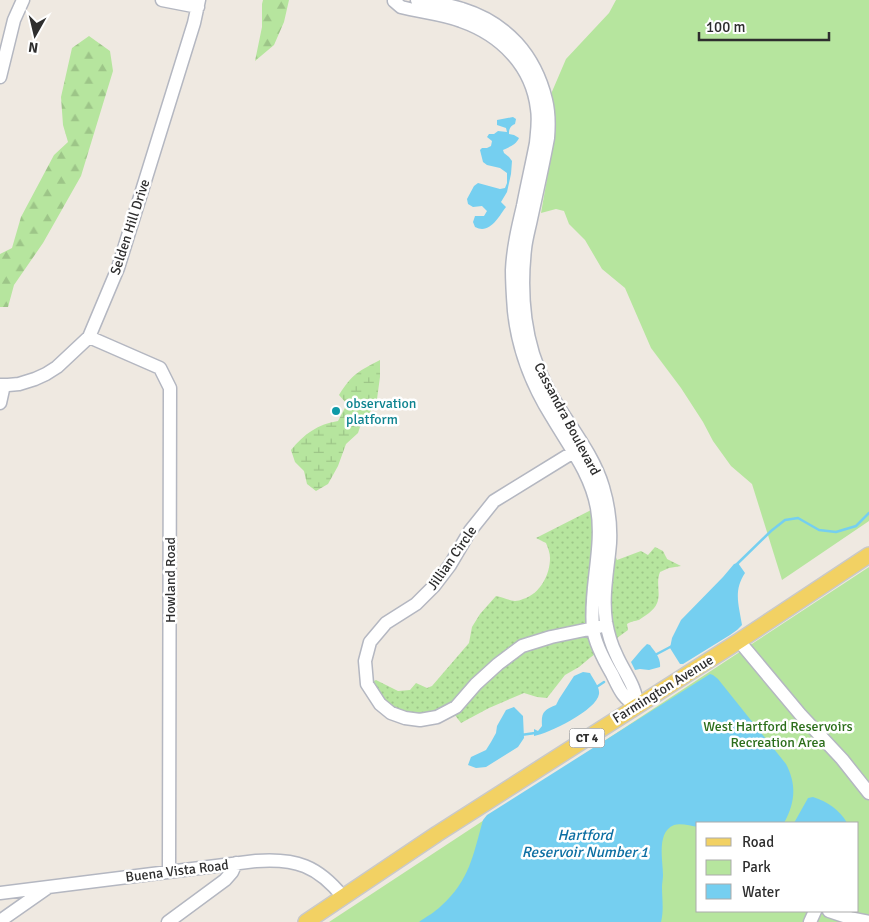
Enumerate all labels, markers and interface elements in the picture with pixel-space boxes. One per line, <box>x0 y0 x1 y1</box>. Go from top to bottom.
north arrow <box>10 10 60 60</box>
scale bar <box>699 10 829 42</box>
text: 100 m <box>706 18 746 36</box>
text: N <box>27 38 39 56</box>
street label: Selden Hill Drive <box>107 177 153 277</box>
street label: Cassandra Boulevard <box>530 360 604 478</box>
place label: observation platform <box>346 395 416 428</box>
marker: observation platform <box>330 405 342 417</box>
street label: Jillian Circle <box>424 523 480 593</box>
street label: Howland Road <box>162 537 179 623</box>
street label: Farmington Avenue <box>609 651 717 727</box>
park label: West Hartford Reservoirs Recreation Area <box>703 718 853 751</box>
road number: CT 4 <box>570 728 604 748</box>
legend <box>696 822 859 912</box>
water label: Hartford Reservoir Number 1 <box>522 826 648 861</box>
text: Road <box>742 833 774 851</box>
street label: Buena Vista Road <box>124 856 230 886</box>
text: Park <box>742 858 771 876</box>
text: Water <box>742 883 780 901</box>

